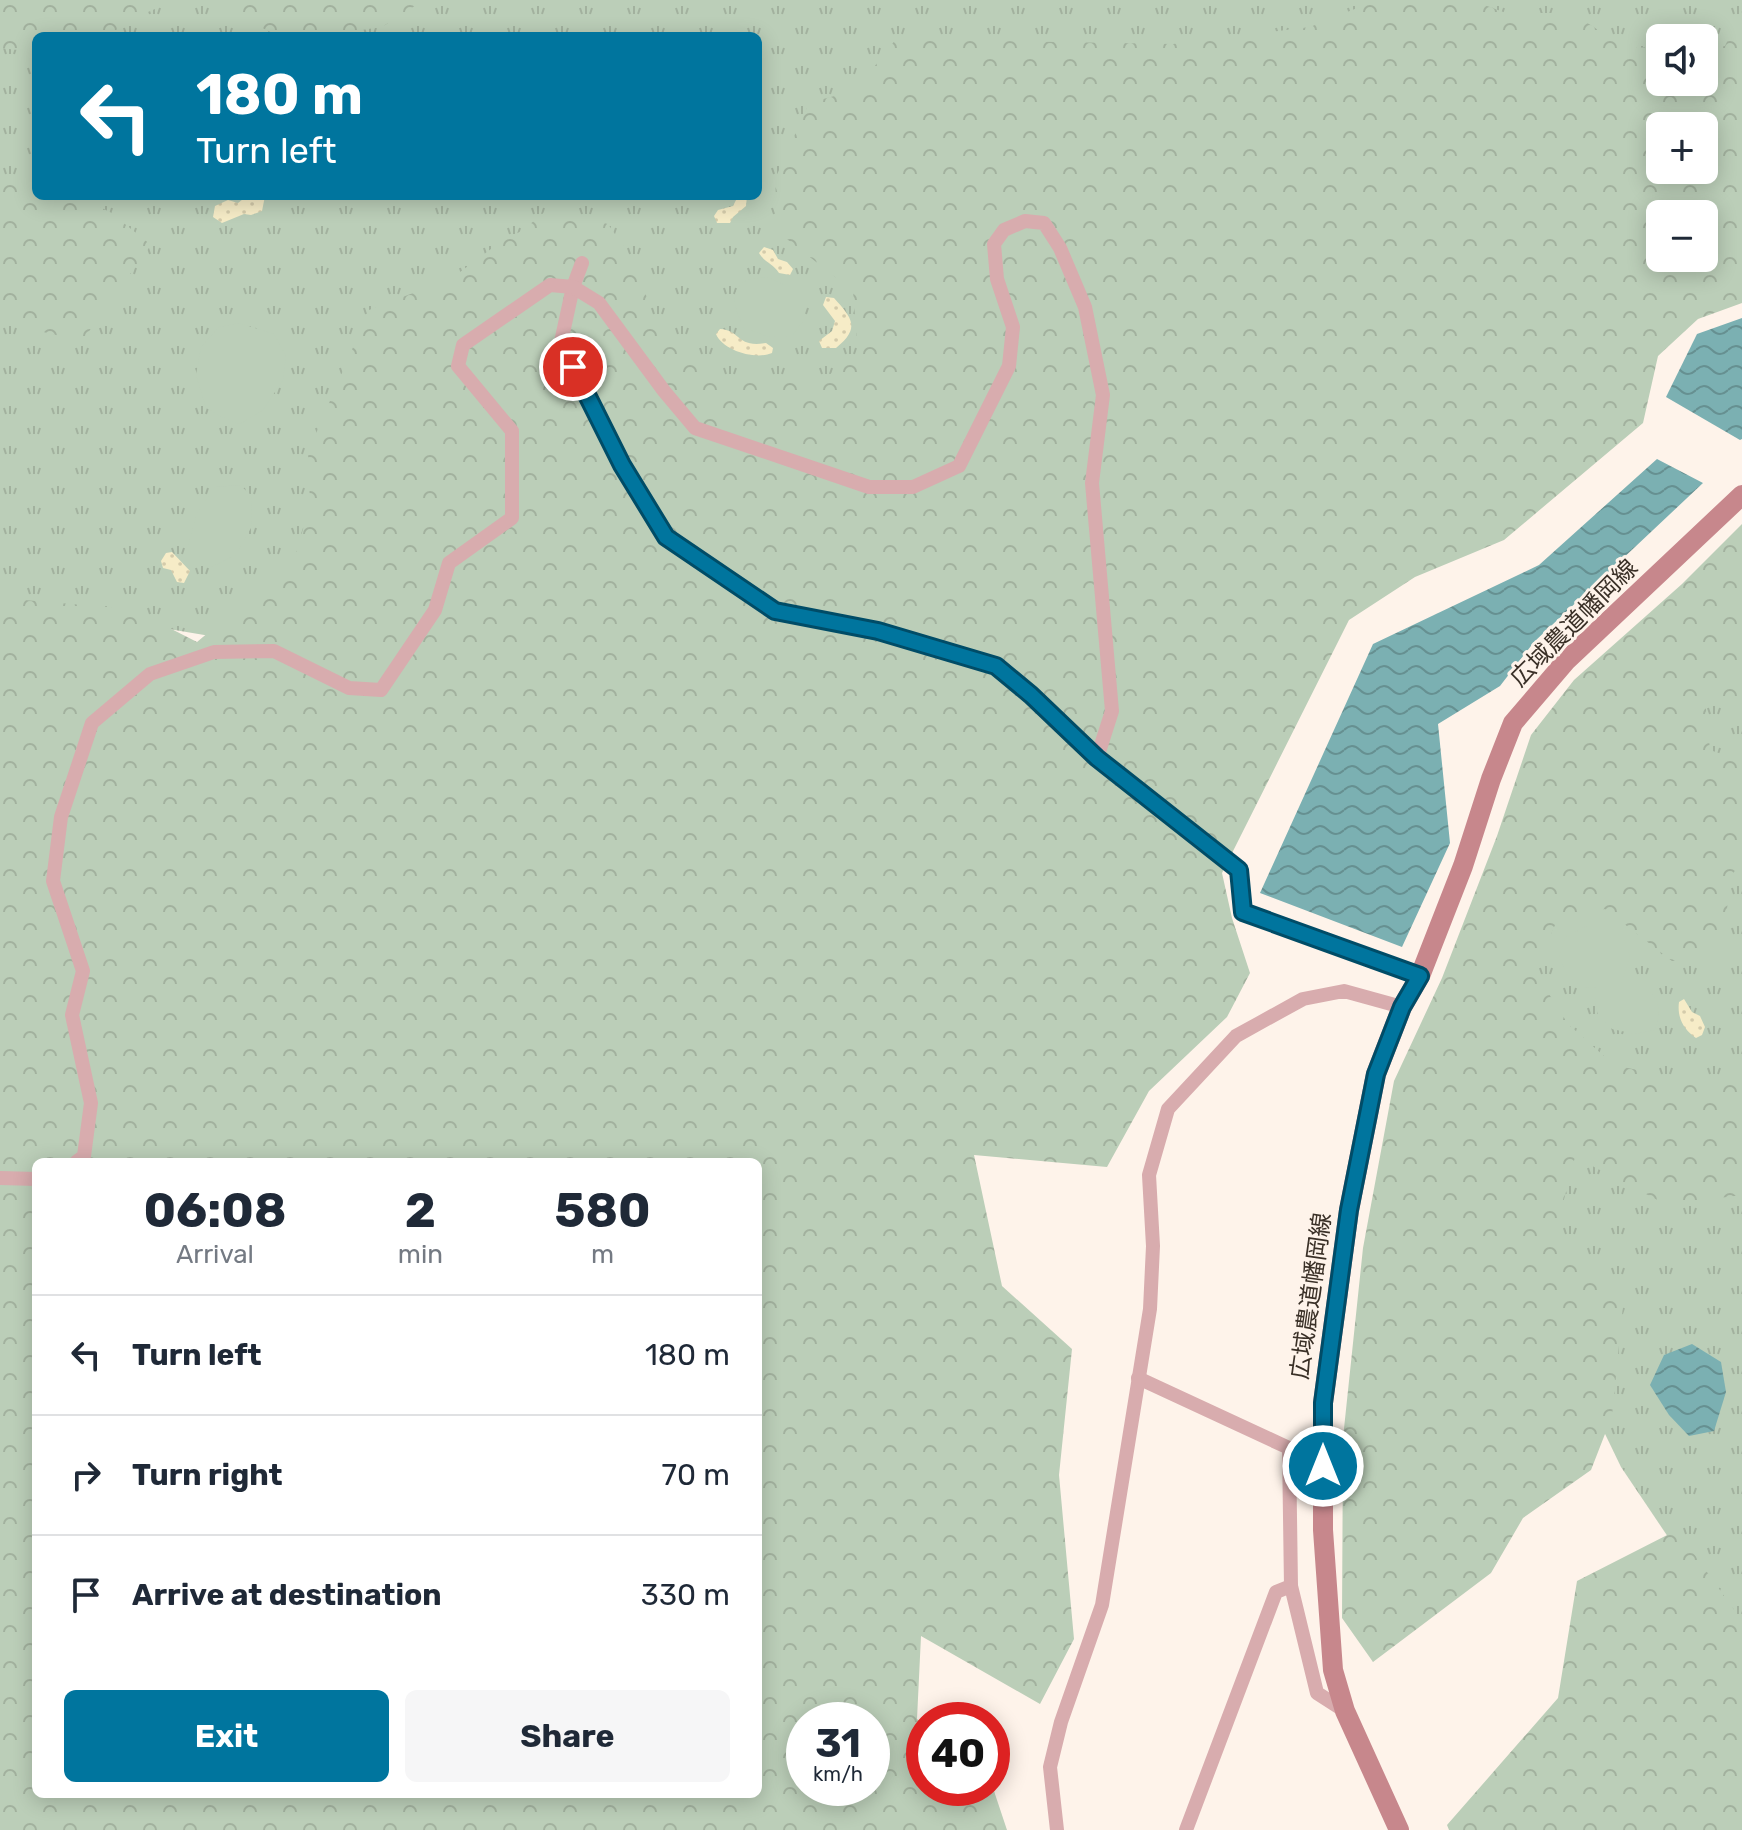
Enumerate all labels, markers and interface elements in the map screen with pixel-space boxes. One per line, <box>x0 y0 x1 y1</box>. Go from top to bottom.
map controls <box>1646 24 1718 272</box>
button: sound <box>1646 24 1718 96</box>
text: 180 m <box>196 62 363 128</box>
icon: left <box>64 64 168 168</box>
button: + <box>1646 112 1718 184</box>
text: Turn left <box>196 129 337 172</box>
button: − <box>1646 200 1718 272</box>
pin <box>539 333 607 401</box>
icon: arrive <box>551 345 595 389</box>
street label: 広域農道幡岡線 <box>1505 554 1643 692</box>
text: 06:08 <box>143 1182 286 1239</box>
text: 2 <box>405 1182 436 1239</box>
text: 580 <box>554 1182 651 1239</box>
street label: 広域農道幡岡線 <box>1285 1211 1337 1381</box>
text: Arrival <box>176 1239 254 1270</box>
text: min <box>398 1239 443 1270</box>
text: m <box>591 1239 614 1270</box>
icon: left <box>64 1333 108 1377</box>
text: Turn left <box>132 1337 262 1373</box>
text: 180 m <box>645 1337 730 1373</box>
position arrow <box>1281 1424 1365 1508</box>
icon: right <box>64 1453 108 1497</box>
text: Turn right <box>132 1457 283 1493</box>
text: 70 m <box>662 1457 730 1493</box>
icon: arrive <box>64 1573 108 1617</box>
text: Arrive at destination <box>132 1577 442 1613</box>
text: 330 m <box>641 1577 730 1613</box>
button: Exit <box>64 1690 389 1782</box>
button: Share <box>405 1690 730 1782</box>
speed limit sign: 40 <box>906 1702 1010 1806</box>
text: 31 <box>815 1720 861 1767</box>
text: km/h <box>813 1762 863 1786</box>

